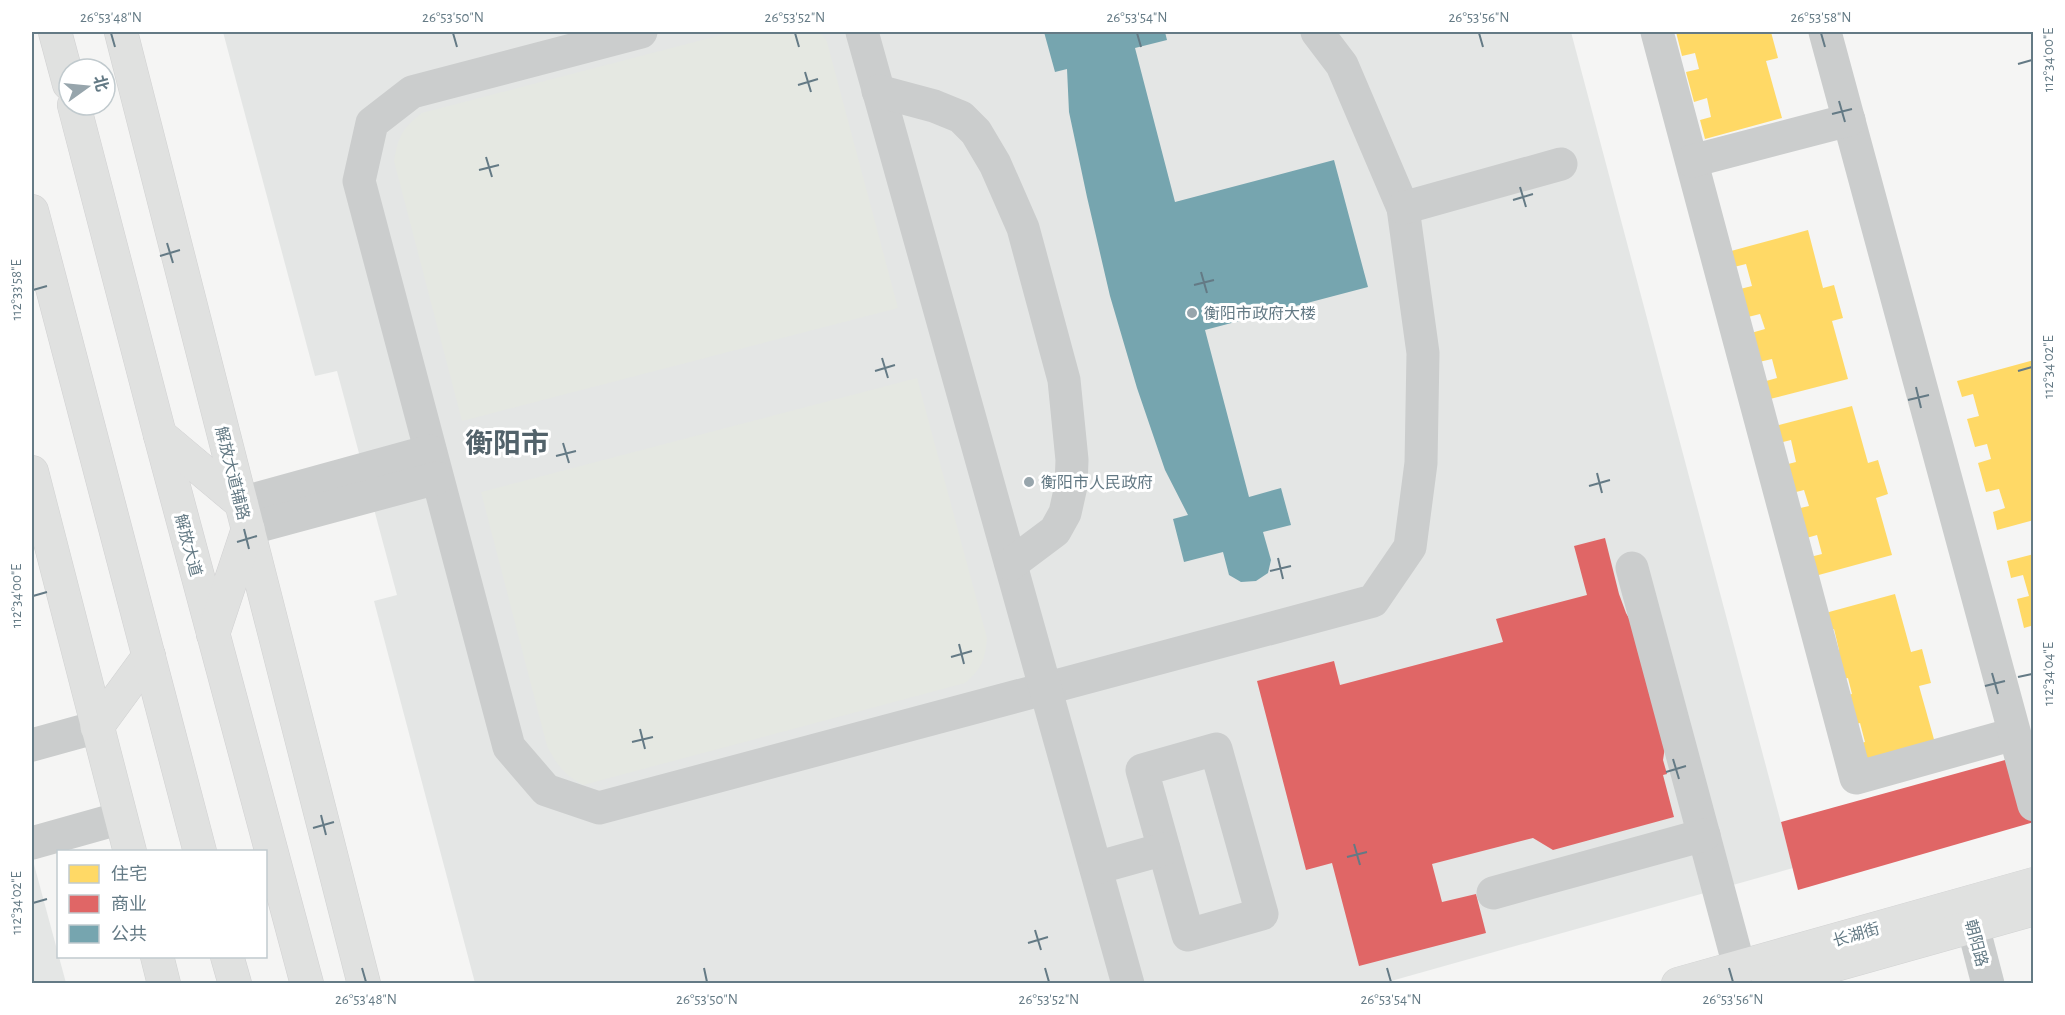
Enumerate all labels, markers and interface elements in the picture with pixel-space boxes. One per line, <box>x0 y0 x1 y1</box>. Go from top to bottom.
text: 26°53'48"N <box>80 10 142 25</box>
text: 26°53'50"N <box>422 10 484 25</box>
text: 26°53'52"N <box>765 10 825 25</box>
text: 26°53'54"N <box>1106 10 1168 25</box>
text: 26°53'56"N <box>1449 10 1509 25</box>
text: 26°53'58"N <box>1790 10 1852 25</box>
text: 112°34'00"E <box>2041 28 2056 92</box>
north arrow <box>57 57 117 117</box>
text: 北 <box>91 73 111 93</box>
text: 112°33'58"E <box>9 259 24 321</box>
place label: 衡阳市政府大楼 <box>1204 305 1316 322</box>
marker: 衡阳市政府大楼 <box>1185 306 1199 320</box>
text: 112°34'02"E <box>2041 335 2056 399</box>
street label: 解放大道辅路 <box>213 424 252 522</box>
district label: 衡阳市 <box>465 428 549 459</box>
place label: 衡阳市人民政府 <box>1041 474 1153 491</box>
marker: 衡阳市人民政府 <box>1022 475 1036 489</box>
street label: 解放大道 <box>172 512 205 578</box>
text: 112°34'00"E <box>9 564 24 628</box>
text: 112°34'04"E <box>2041 642 2056 706</box>
legend <box>57 850 267 958</box>
text: 住宅 <box>111 864 147 884</box>
text: 112°34'02"E <box>9 871 24 935</box>
text: 商业 <box>111 894 147 914</box>
street label: 朝阳路 <box>1962 918 1991 969</box>
street label: 长湖街 <box>1831 920 1882 949</box>
text: 公共 <box>111 925 147 944</box>
text: 26°53'48"N <box>335 992 397 1007</box>
text: 26°53'50"N <box>676 992 738 1007</box>
text: 26°53'52"N <box>1019 992 1079 1007</box>
text: 26°53'54"N <box>1360 992 1422 1007</box>
text: 26°53'56"N <box>1703 992 1763 1007</box>

